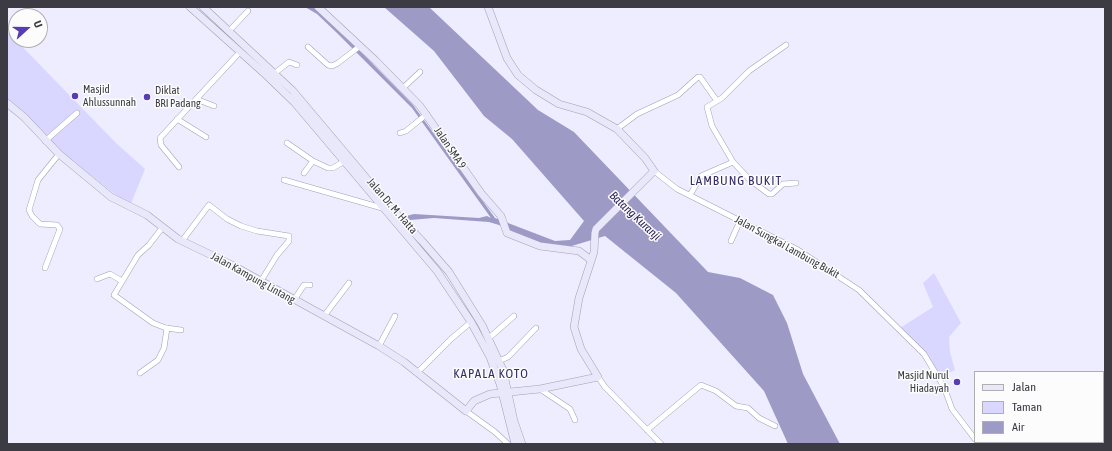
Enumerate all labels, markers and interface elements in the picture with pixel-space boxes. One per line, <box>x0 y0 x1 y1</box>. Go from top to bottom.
north arrow <box>8 8 48 48</box>
text: U <box>32 19 45 29</box>
place label: Masjid Ahlussunnah <box>83 83 136 109</box>
place label: Diklat BRI Padang <box>155 84 201 110</box>
marker: Masjid Ahlussunnah <box>70 91 80 101</box>
marker: Diklat BRI Padang <box>142 92 152 102</box>
street label: Jalan SMA 9 <box>431 125 469 171</box>
district label: LAMBUNG BUKIT <box>690 173 782 189</box>
street label: Jalan Dr. M. Hatta <box>364 175 420 237</box>
water label: Batang Kuranji <box>606 189 664 243</box>
street label: Jalan Sungkai Lambung Bukit <box>732 213 842 281</box>
street label: Jalan Kampung Lintang <box>209 249 297 307</box>
district label: KAPALA KOTO <box>453 366 529 382</box>
place label: Masjid Nurul Hiadayah <box>898 369 949 395</box>
legend <box>974 371 1104 443</box>
marker: Masjid Nurul Hiadayah <box>952 377 962 387</box>
text: Jalan <box>1012 380 1036 394</box>
text: Taman <box>1012 400 1042 414</box>
text: Air <box>1012 420 1024 434</box>

